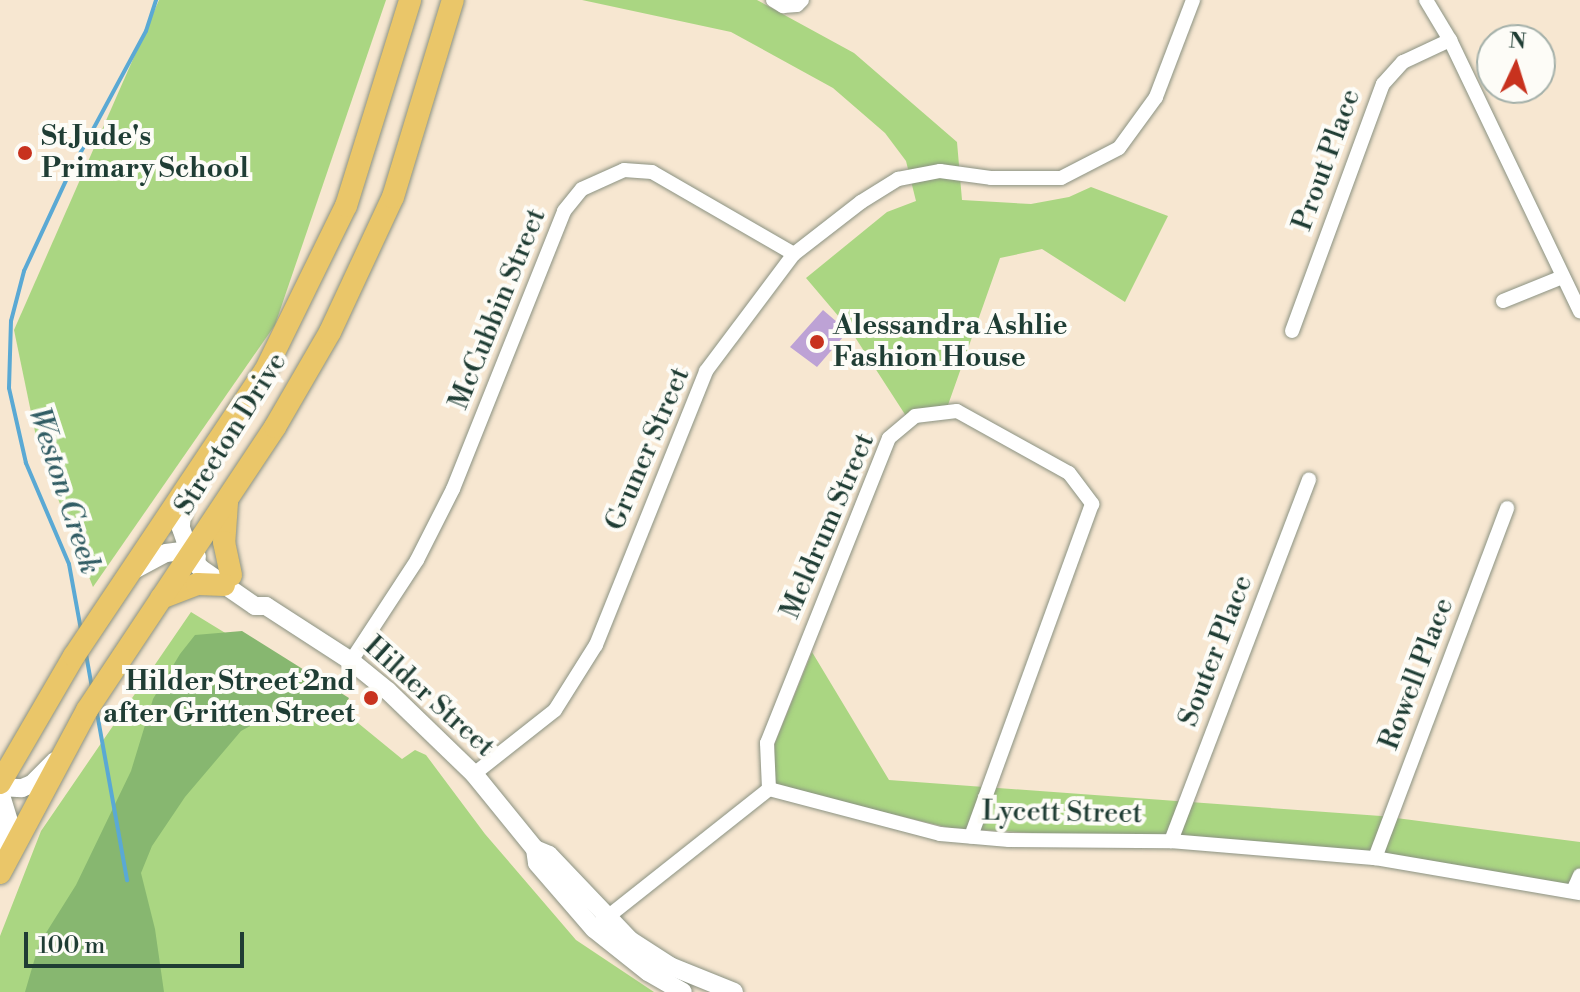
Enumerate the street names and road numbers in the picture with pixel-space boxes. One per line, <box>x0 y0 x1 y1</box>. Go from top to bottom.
street label: Prout Place <box>1286 85 1368 235</box>
street label: McCubbin Street <box>442 204 554 414</box>
street label: Streeton Drive <box>168 347 294 521</box>
street label: Gruner Street <box>598 362 698 536</box>
street label: Meldrum Street <box>774 428 882 624</box>
street label: Souter Place <box>1172 571 1260 731</box>
street label: Rowell Place <box>1373 593 1461 755</box>
street label: Hilder Street <box>357 630 501 764</box>
street label: Lycett Street <box>981 795 1143 831</box>

